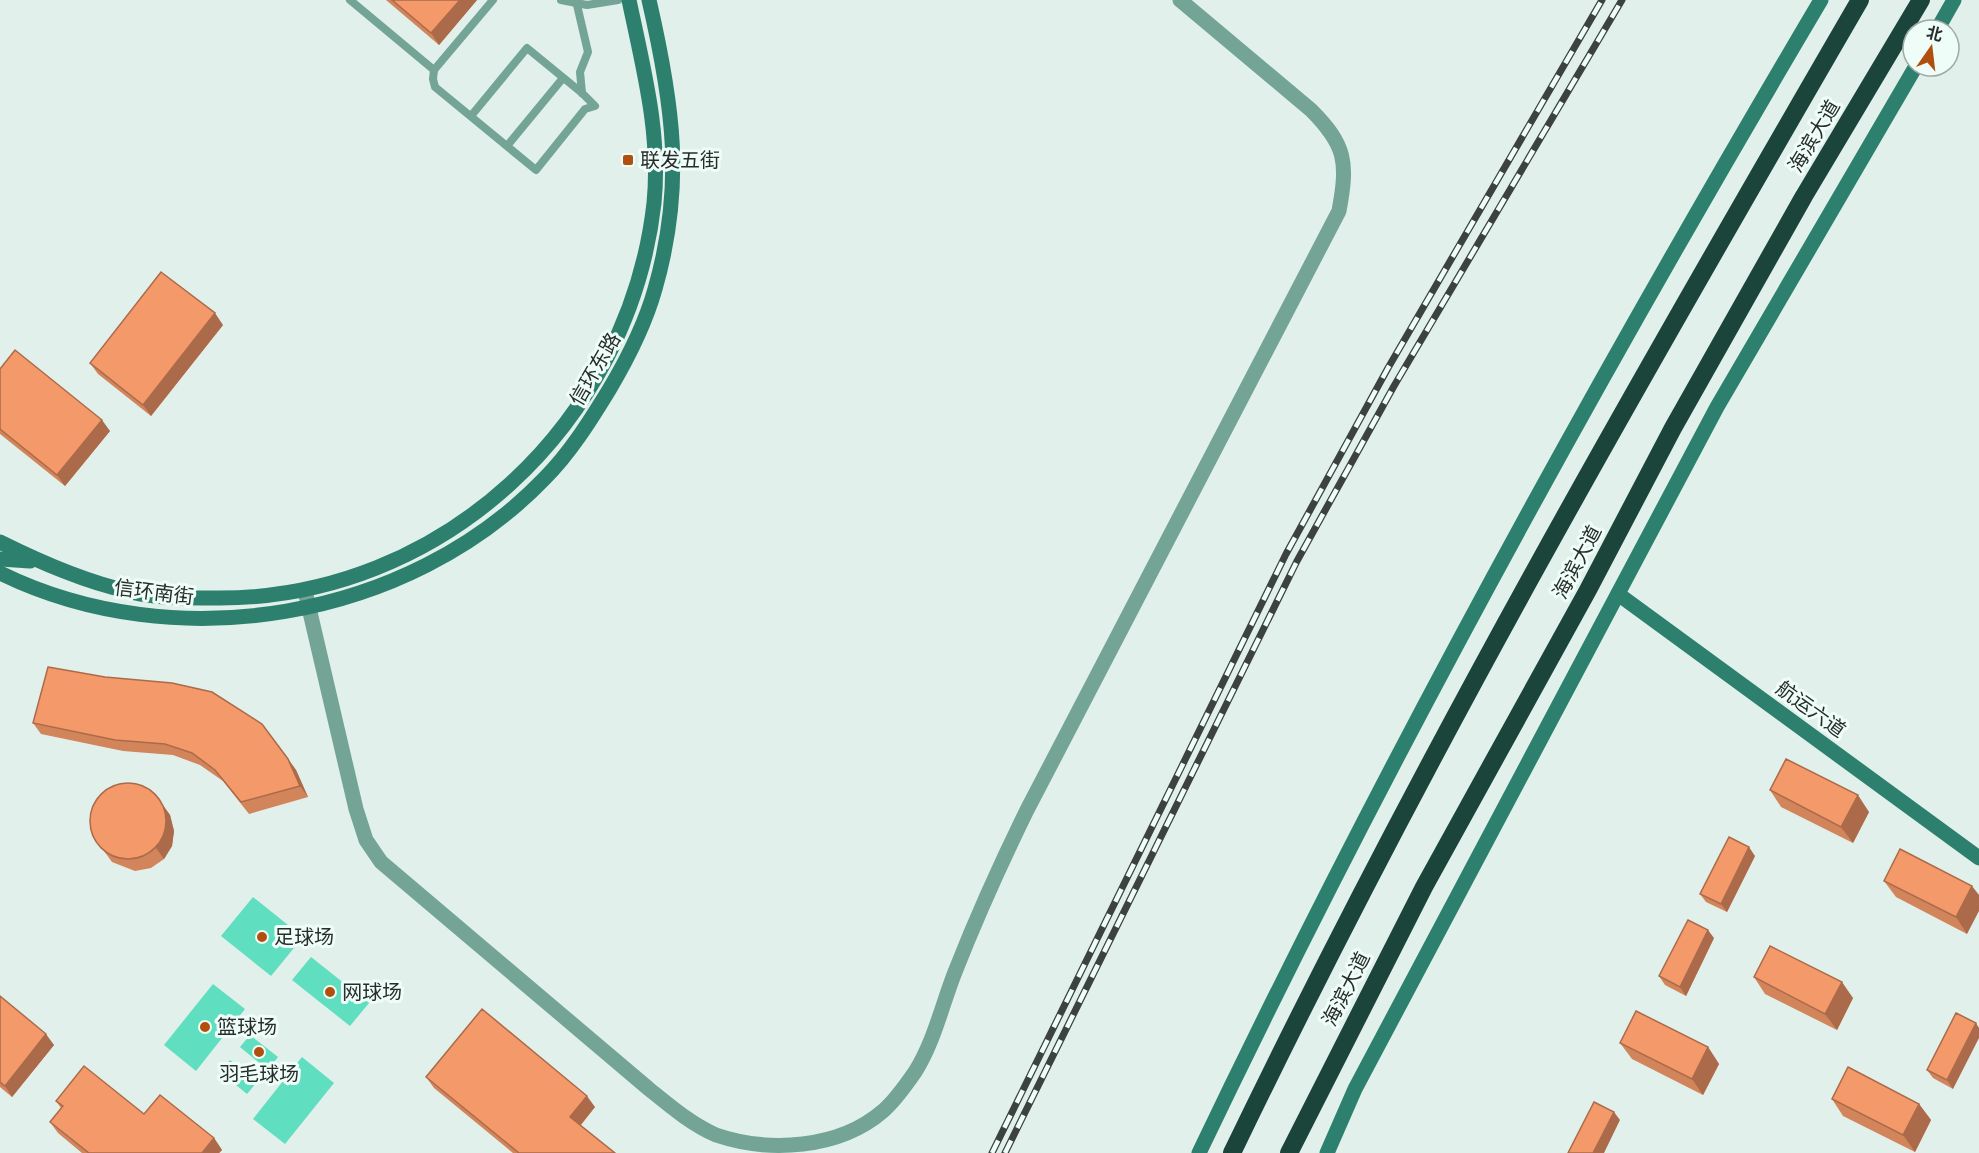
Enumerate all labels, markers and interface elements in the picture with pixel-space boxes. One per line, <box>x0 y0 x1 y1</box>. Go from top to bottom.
north arrow <box>1901 18 1961 78</box>
text: 北 <box>1924 23 1945 45</box>
street label: 海滨大道 <box>1783 96 1845 176</box>
place label: 联发五街 <box>640 148 720 172</box>
marker: 联发五街 <box>621 153 635 167</box>
street label: 信环东路 <box>565 328 625 410</box>
street label: 海滨大道 <box>1548 521 1606 603</box>
street label: 信环南街 <box>113 575 195 609</box>
street label: 航运六道 <box>1772 676 1850 742</box>
place label: 足球场 <box>274 925 334 949</box>
marker: 足球场 <box>255 930 269 944</box>
street label: 海滨大道 <box>1317 948 1375 1030</box>
place label: 网球场 <box>342 980 402 1004</box>
marker: 网球场 <box>323 985 337 999</box>
place label: 篮球场 <box>217 1015 277 1039</box>
marker: 篮球场 <box>198 1020 212 1034</box>
marker: 羽毛球场 <box>252 1045 266 1059</box>
place label: 羽毛球场 <box>219 1062 299 1086</box>

